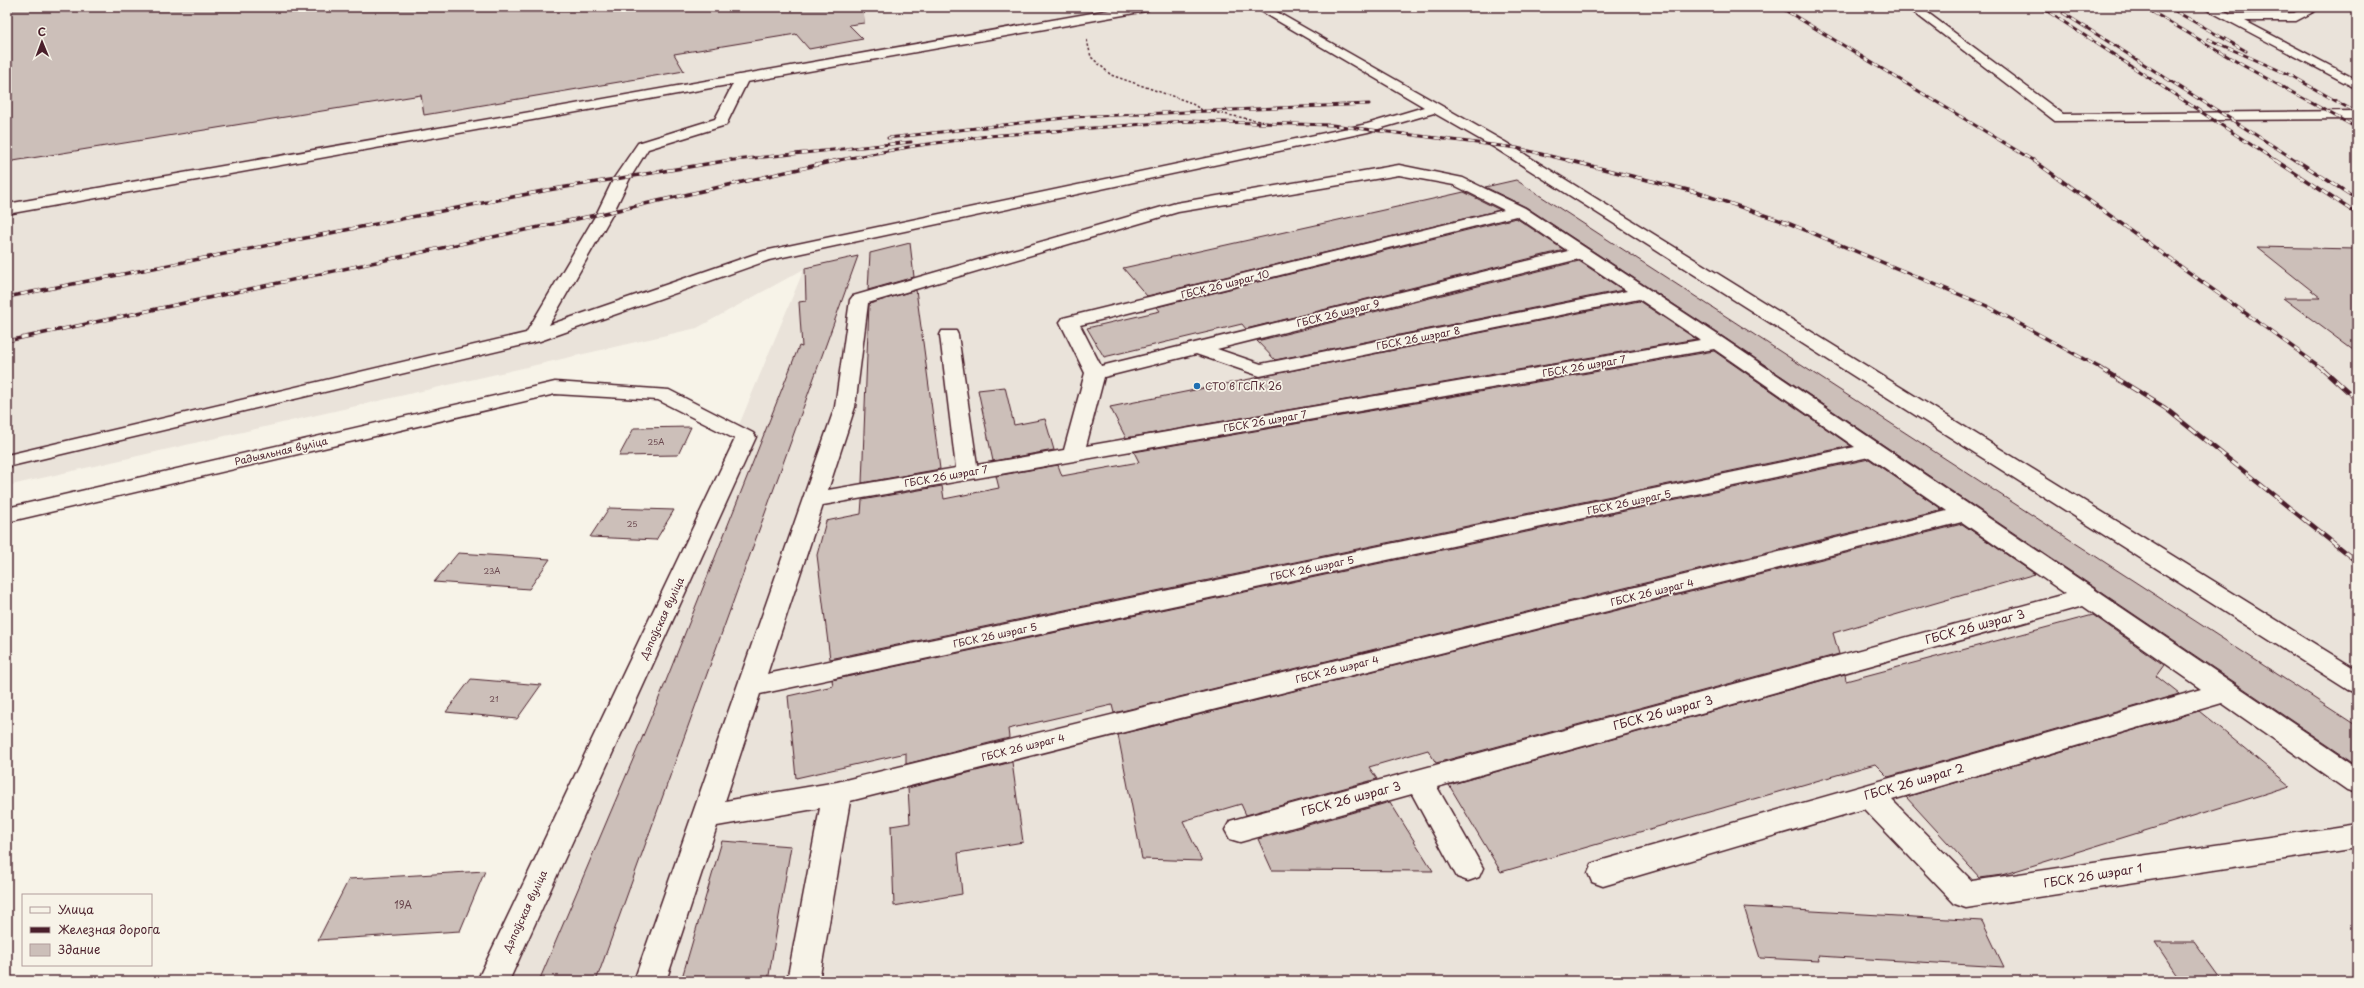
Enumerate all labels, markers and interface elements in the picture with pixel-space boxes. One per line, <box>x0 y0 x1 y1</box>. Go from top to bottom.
north arrow <box>22 22 62 62</box>
text: С <box>38 23 46 40</box>
street label: ГБСК 26 шэраг 10 <box>1179 265 1271 302</box>
street label: ГБСК 26 шэраг 9 <box>1295 295 1381 330</box>
street label: ГБСК 26 шэраг 8 <box>1375 322 1461 353</box>
street label: ГБСК 26 шэраг 7 <box>1541 351 1627 380</box>
place label: СТО в ГСПК 26 <box>1205 378 1282 393</box>
marker: СТО в ГСПК 26 <box>1192 381 1202 391</box>
street label: ГБСК 26 шэраг 7 <box>1222 406 1308 435</box>
street label: Радыяльная вуліца <box>233 432 330 470</box>
house number: 25А <box>648 436 664 448</box>
street label: ГБСК 26 шэраг 7 <box>903 461 989 490</box>
street label: ГБСК 26 шэраг 5 <box>1585 485 1673 518</box>
house number: 25 <box>627 518 637 530</box>
street label: ГБСК 26 шэраг 5 <box>1268 551 1356 584</box>
house number: 23А <box>484 565 500 577</box>
street label: Дэпоўская вуліца <box>636 574 688 663</box>
street label: ГБСК 26 шэраг 4 <box>1609 574 1696 609</box>
street label: ГБСК 26 шэраг 3 <box>1923 604 2027 648</box>
street label: ГБСК 26 шэраг 5 <box>951 618 1039 651</box>
street label: ГБСК 26 шэраг 4 <box>1294 651 1381 686</box>
street label: ГБСК 26 шэраг 3 <box>1611 690 1715 734</box>
house number: 21 <box>489 693 499 705</box>
street label: ГБСК 26 шэраг 4 <box>980 729 1067 764</box>
street label: ГБСК 26 шэраг 2 <box>1862 758 1966 804</box>
street label: ГБСК 26 шэраг 3 <box>1299 776 1403 820</box>
street label: ГБСК 26 шэраг 1 <box>2042 858 2144 892</box>
street label: Дэпоўская вуліца <box>499 867 551 956</box>
legend <box>22 894 152 966</box>
house number: 19А <box>394 897 412 912</box>
text: Улица <box>58 900 94 918</box>
text: Железная дорога <box>58 920 161 938</box>
text: Здание <box>58 940 100 958</box>

